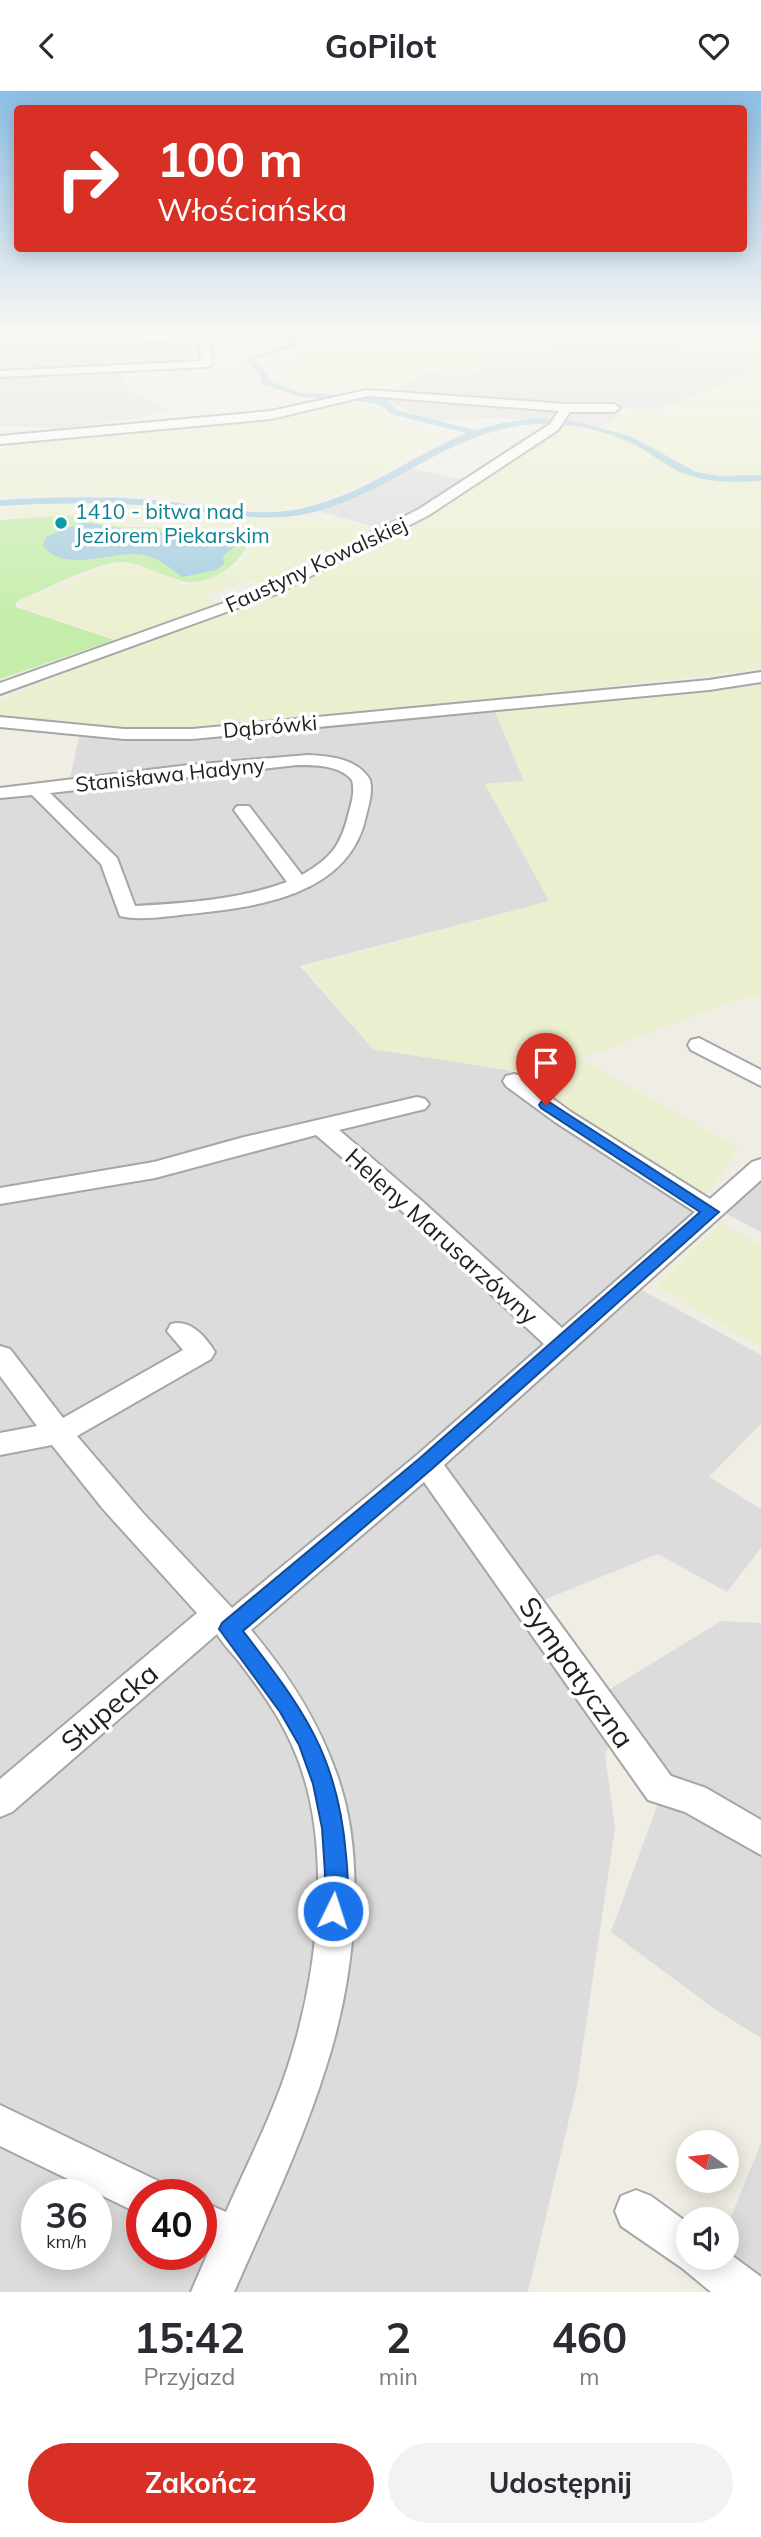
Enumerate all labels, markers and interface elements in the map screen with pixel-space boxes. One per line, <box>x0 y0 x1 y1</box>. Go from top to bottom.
text: GoPilot <box>325 26 436 66</box>
icon: back <box>28 27 66 65</box>
icon: heart <box>695 27 733 65</box>
text: 100 m <box>157 128 303 189</box>
icon: right <box>42 133 133 224</box>
text: Włościańska <box>157 189 347 229</box>
place label: 1410 - bitwa nad Jeziorem Piekarskim <box>75 498 270 548</box>
street label: Faustyny Kowalskiej <box>221 511 411 617</box>
marker: 1410 - bitwa nad Jeziorem Piekarskim <box>53 515 69 531</box>
street label: Dąbrówki <box>222 709 318 743</box>
street label: Stanisława Hadyny <box>74 751 266 797</box>
pin <box>516 1033 576 1105</box>
icon: arrive <box>527 1044 565 1082</box>
street label: Heleny Marusarzówny <box>339 1142 545 1331</box>
street label: Sympatyczna <box>512 1590 642 1754</box>
street label: Słupecka <box>53 1655 165 1759</box>
position arrow <box>296 1874 370 1948</box>
north arrow <box>676 2130 738 2193</box>
map controls <box>676 2130 739 2270</box>
speed limit sign: 40 <box>126 2179 217 2270</box>
text: 36 <box>45 2193 88 2237</box>
button: sound <box>676 2207 739 2270</box>
text: km/h <box>46 2230 87 2253</box>
text: 15:42 <box>134 2311 245 2364</box>
text: 2 <box>386 2311 411 2364</box>
text: 460 <box>552 2311 627 2364</box>
text: Przyjazd <box>143 2362 235 2391</box>
text: min <box>379 2362 418 2391</box>
text: m <box>579 2362 600 2391</box>
button: Zakończ <box>28 2443 374 2523</box>
button: Udostępnij <box>388 2443 733 2523</box>

